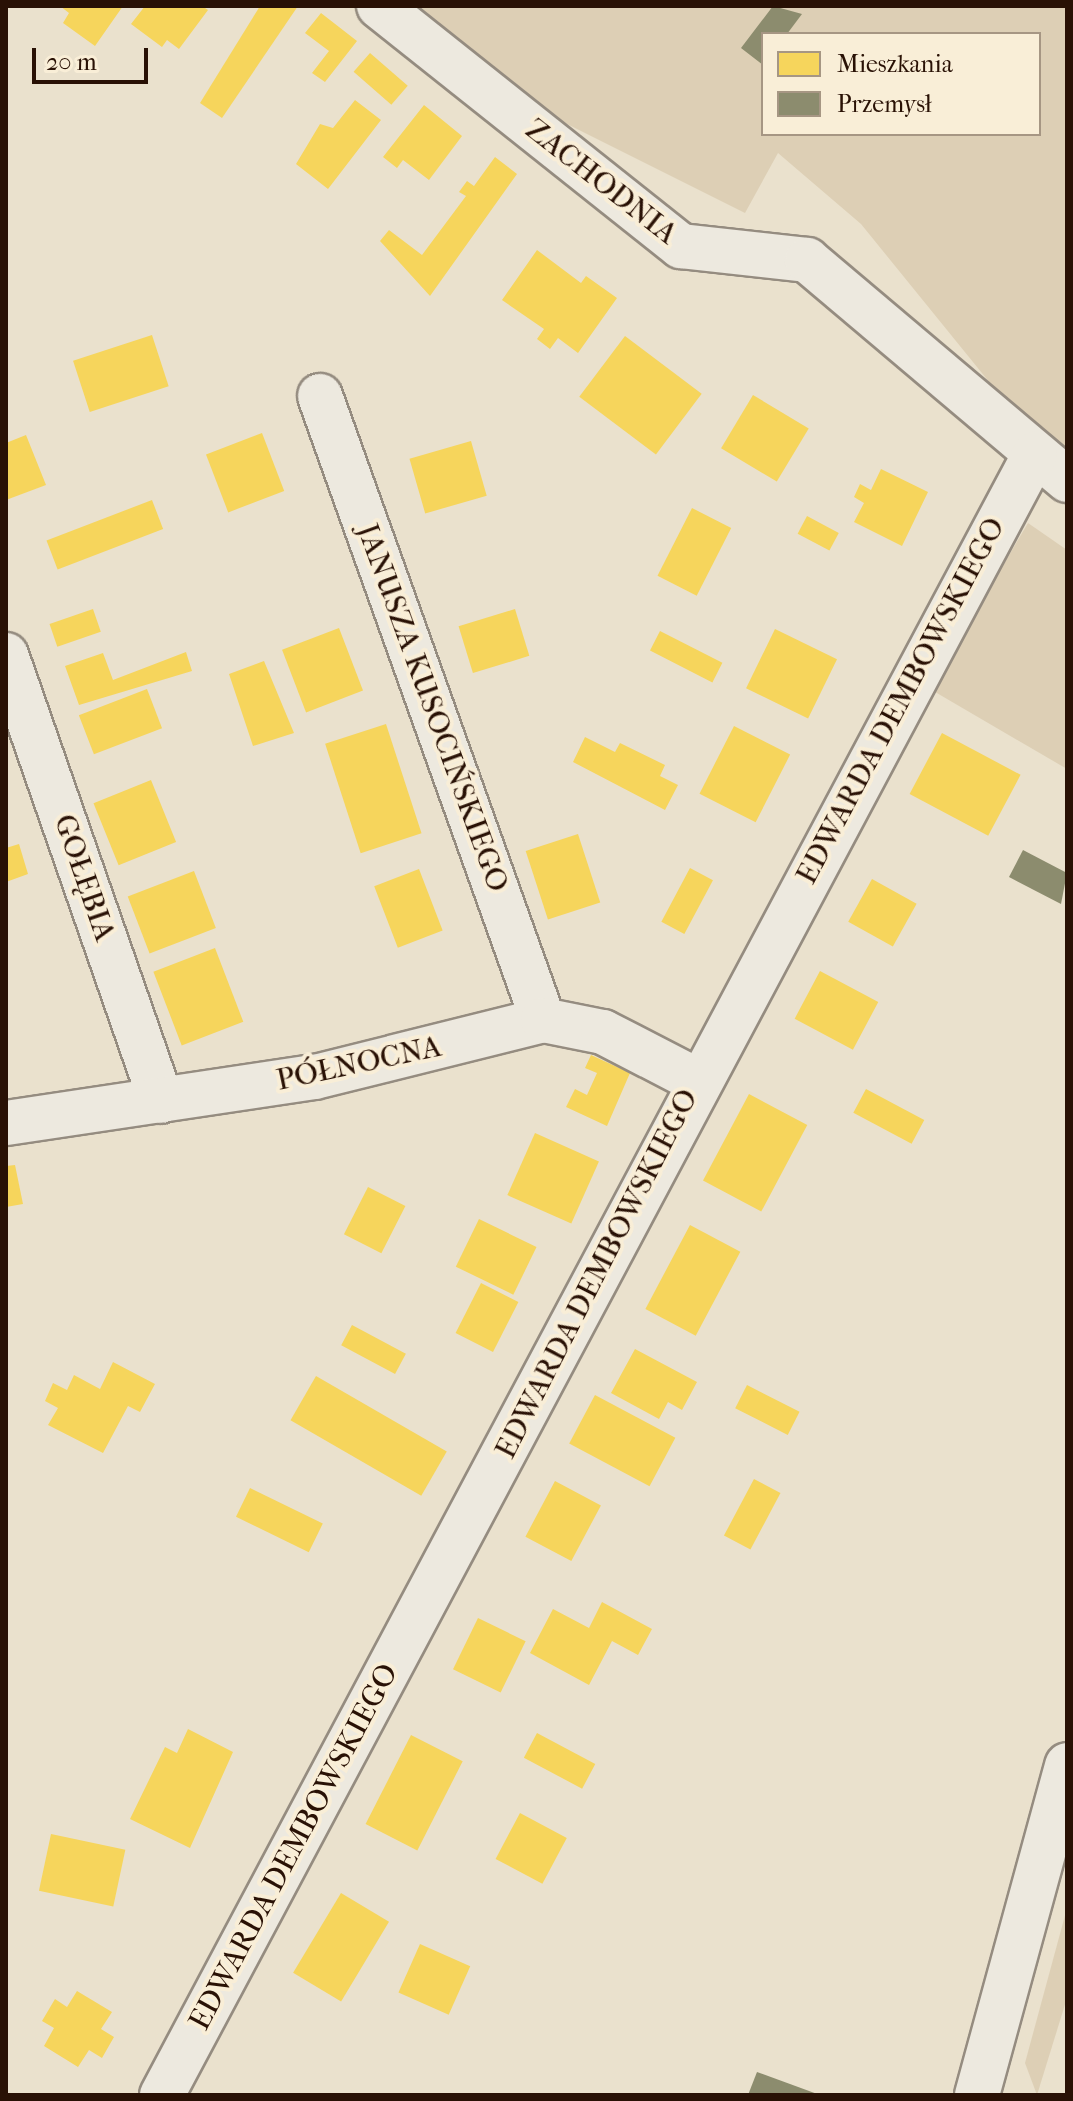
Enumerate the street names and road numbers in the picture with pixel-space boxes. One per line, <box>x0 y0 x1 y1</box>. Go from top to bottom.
street label: ZACHODNIA <box>518 112 684 252</box>
street label: EDWARDA DEMBOWSKIEGO <box>789 512 1013 890</box>
street label: JANUSZA KUSOCIŃSKIEGO <box>349 519 515 897</box>
street label: GOŁĘBIA <box>46 810 122 946</box>
street label: PÓŁNOCNA <box>273 1029 445 1099</box>
street label: EDWARDA DEMBOWSKIEGO <box>488 1083 706 1465</box>
street label: EDWARDA DEMBOWSKIEGO <box>182 1658 406 2036</box>

